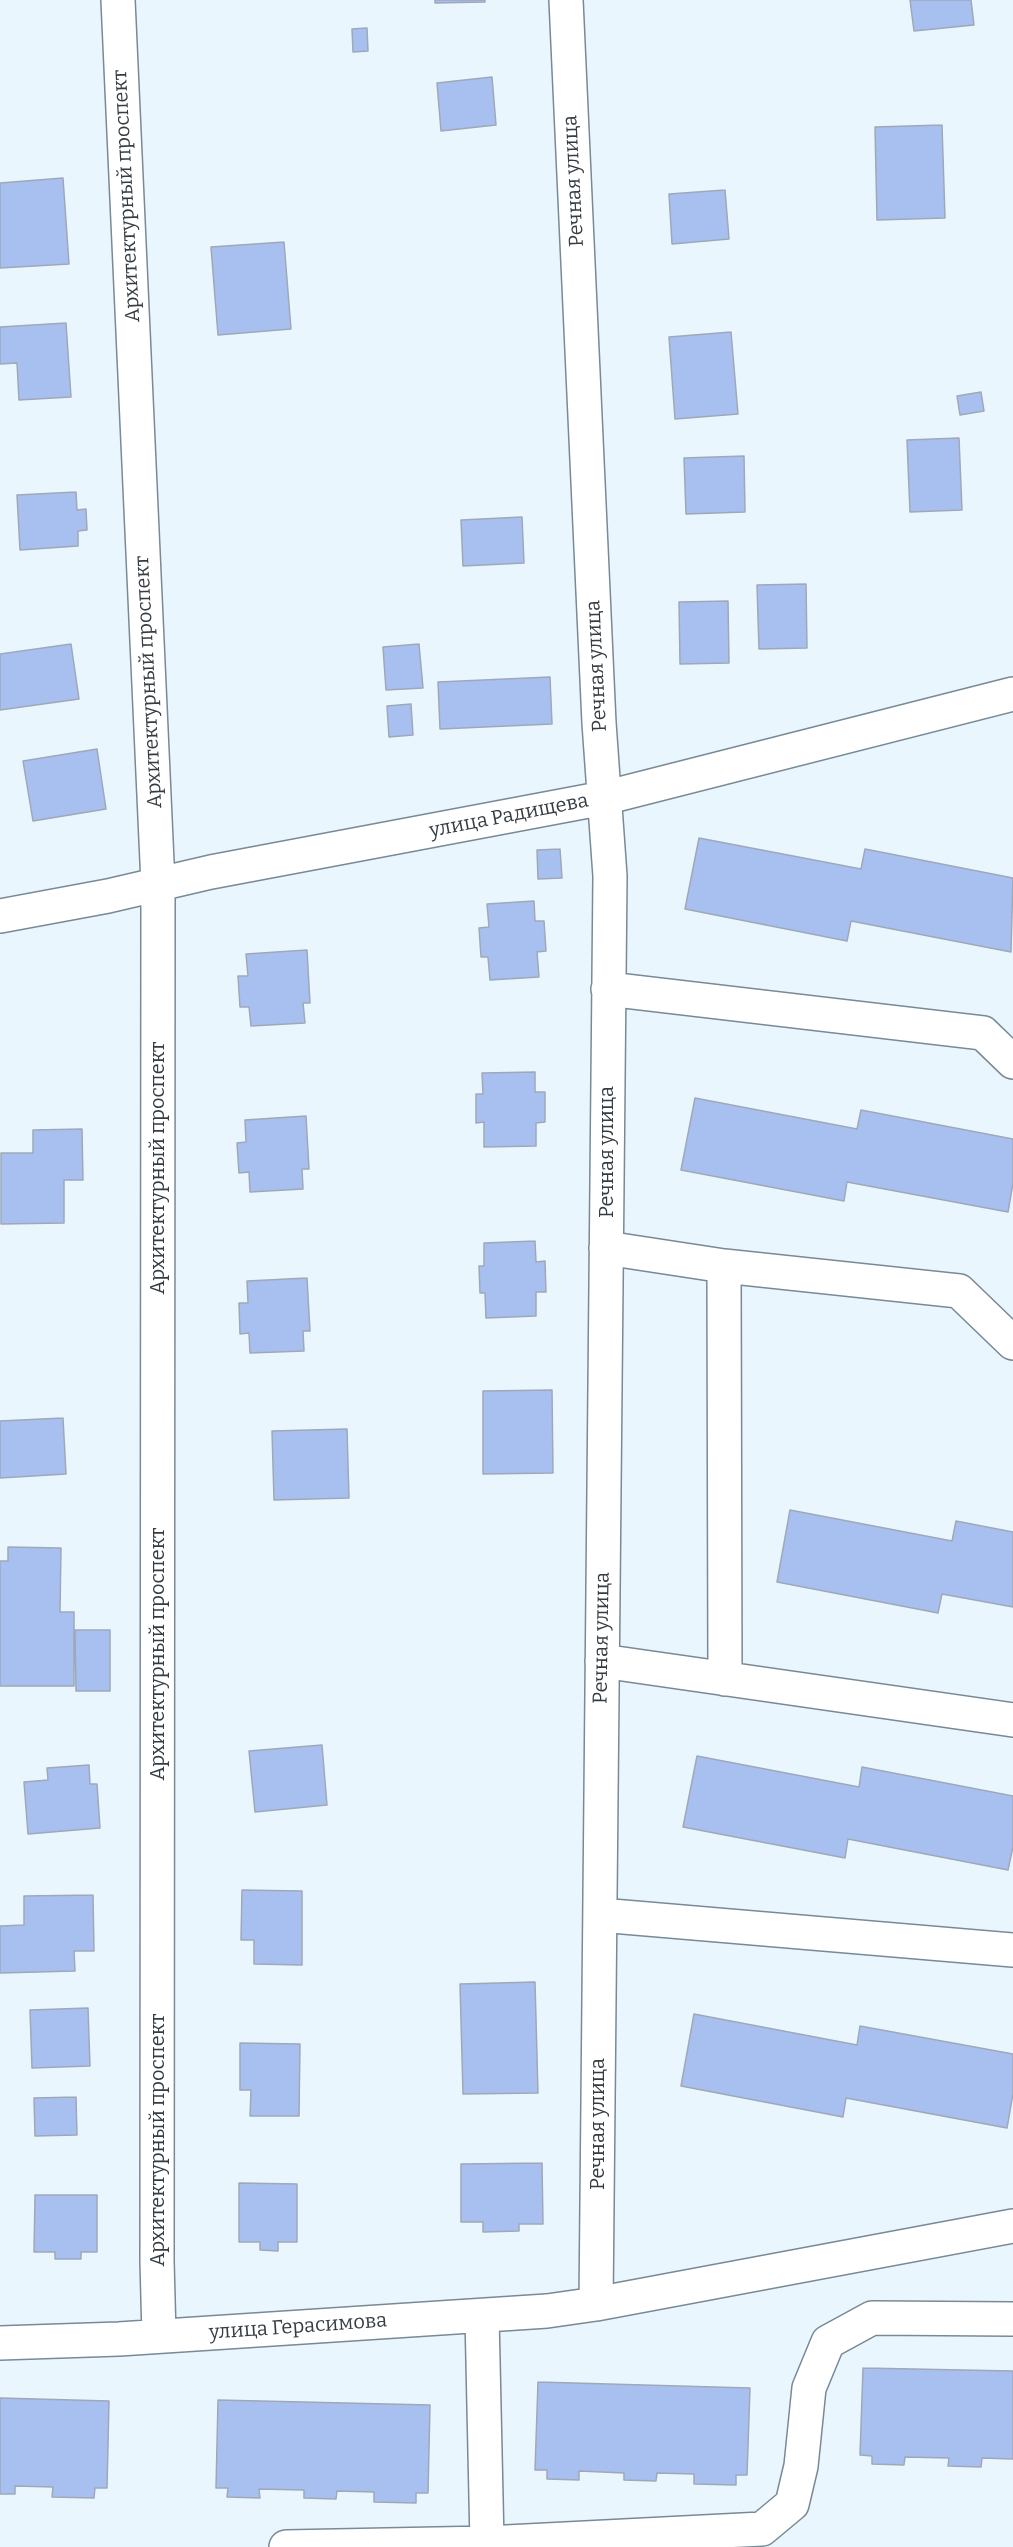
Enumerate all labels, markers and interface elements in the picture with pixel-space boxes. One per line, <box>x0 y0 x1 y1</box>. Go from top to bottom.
street label: Архитектурный проспект <box>108 69 146 323</box>
street label: Речная улица <box>559 114 589 248</box>
street label: Архитектурный проспект <box>130 555 168 809</box>
street label: Речная улица <box>582 599 612 733</box>
street label: улица Радищева <box>427 789 591 843</box>
street label: Архитектурный проспект <box>146 1042 170 1294</box>
street label: Речная улица <box>595 1086 619 1218</box>
street label: Архитектурный проспект <box>146 1528 170 1780</box>
street label: Речная улица <box>589 1572 615 1704</box>
street label: Архитектурный проспект <box>146 2014 170 2266</box>
street label: Речная улица <box>586 2058 610 2190</box>
street label: улица Герасимова <box>208 2309 388 2345</box>

